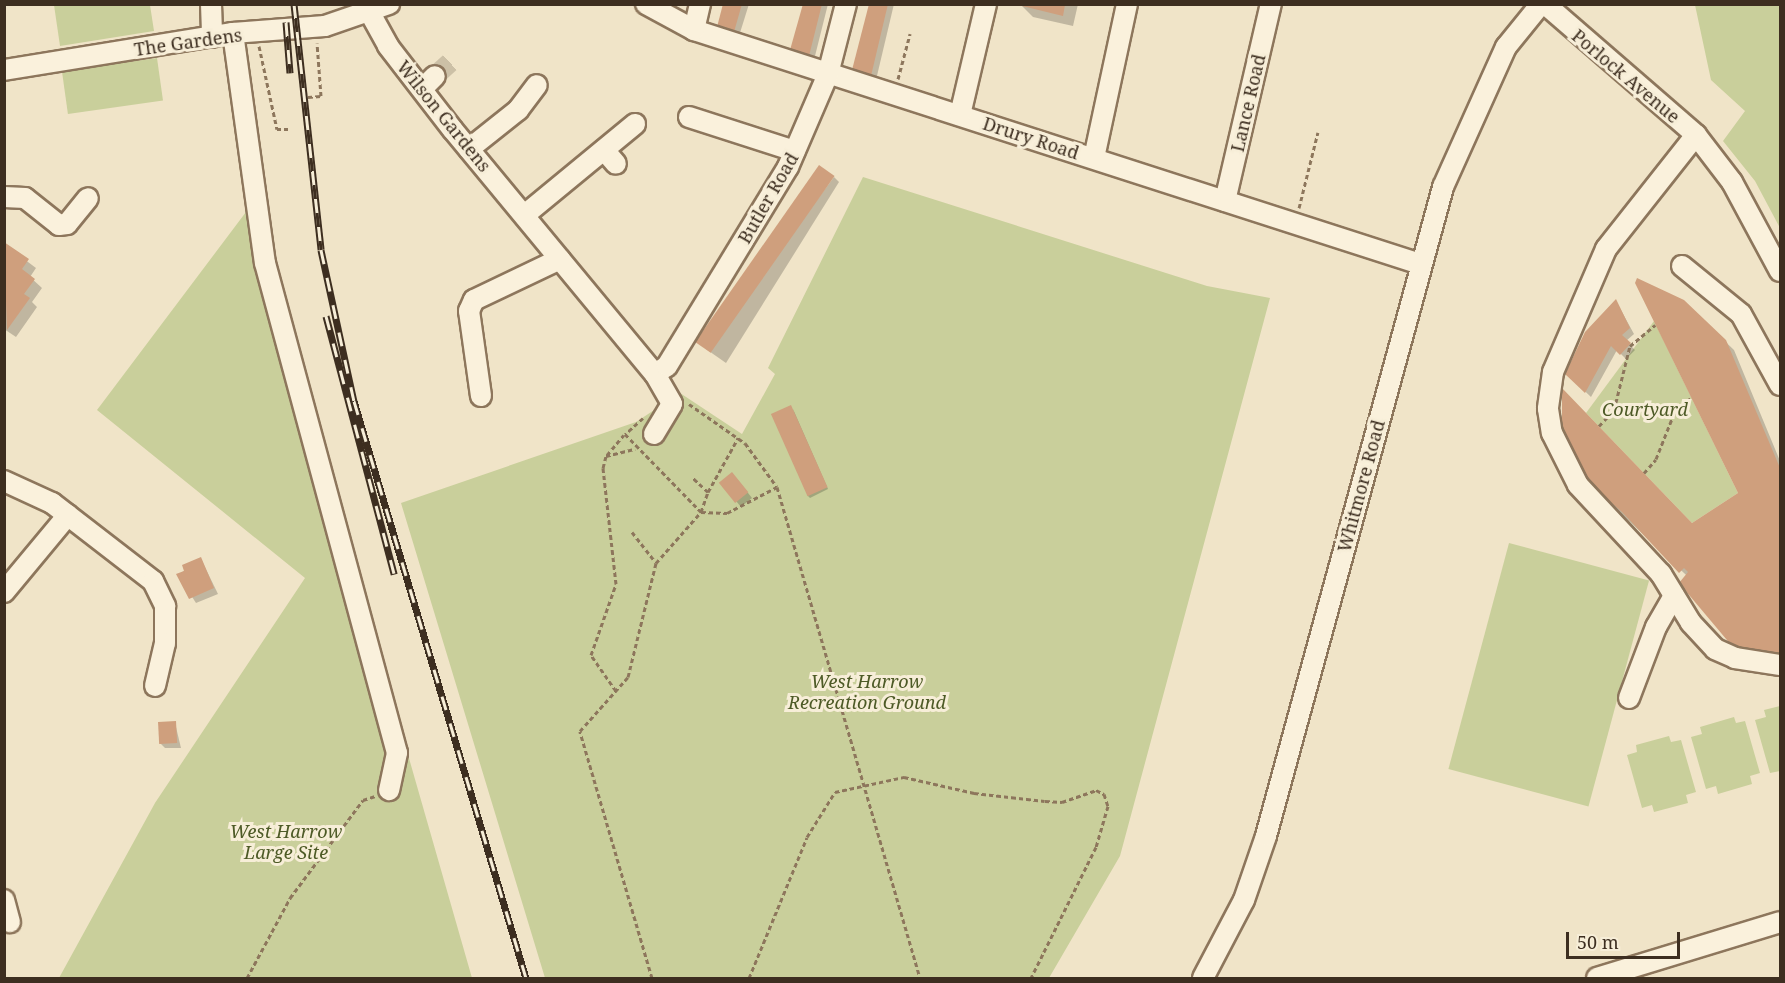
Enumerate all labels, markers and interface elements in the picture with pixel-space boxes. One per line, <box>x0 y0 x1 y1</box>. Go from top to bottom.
street label: The Gardens <box>133 24 243 60</box>
street label: Porlock Avenue <box>1568 25 1684 127</box>
street label: Lance Road <box>1226 52 1270 154</box>
street label: Wilson Gardens <box>393 56 495 176</box>
street label: Drury Road <box>980 112 1082 164</box>
street label: Butler Road <box>733 149 803 247</box>
park label: Courtyard <box>1602 398 1688 420</box>
street label: Whitmore Road <box>1333 418 1389 554</box>
park label: West Harrow Recreation Ground <box>788 671 946 714</box>
park label: West Harrow Large Site <box>230 821 342 864</box>
scale bar <box>1569 920 1683 958</box>
text: 50 m <box>1577 930 1619 954</box>

